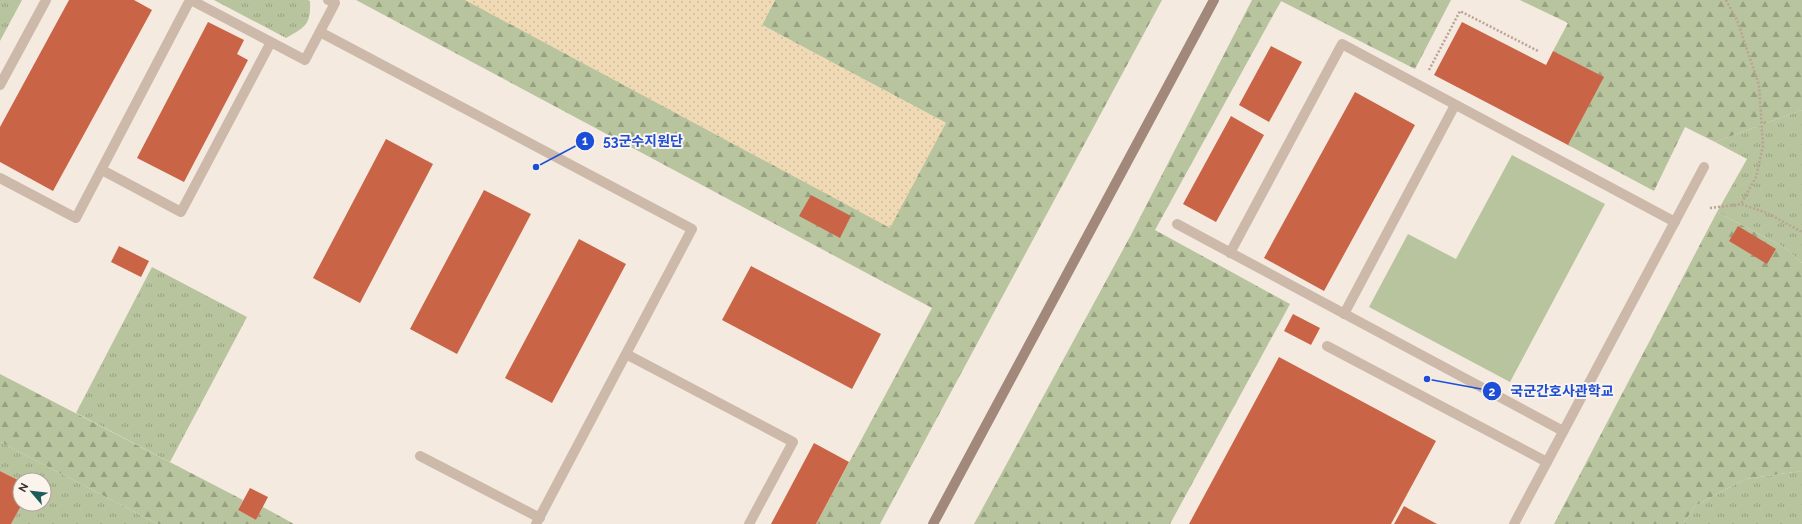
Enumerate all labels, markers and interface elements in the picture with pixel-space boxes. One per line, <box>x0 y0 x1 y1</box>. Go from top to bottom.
callout: 53군수지원단 <box>575 128 691 154</box>
text: 53군수지원단 <box>603 133 683 149</box>
text: 1 <box>582 134 588 148</box>
callout: 국군간호사관학교 <box>1482 378 1621 404</box>
text: 국군간호사관학교 <box>1510 383 1614 399</box>
text: 2 <box>1489 385 1496 399</box>
north arrow <box>12 472 52 512</box>
text: N <box>16 481 31 494</box>

